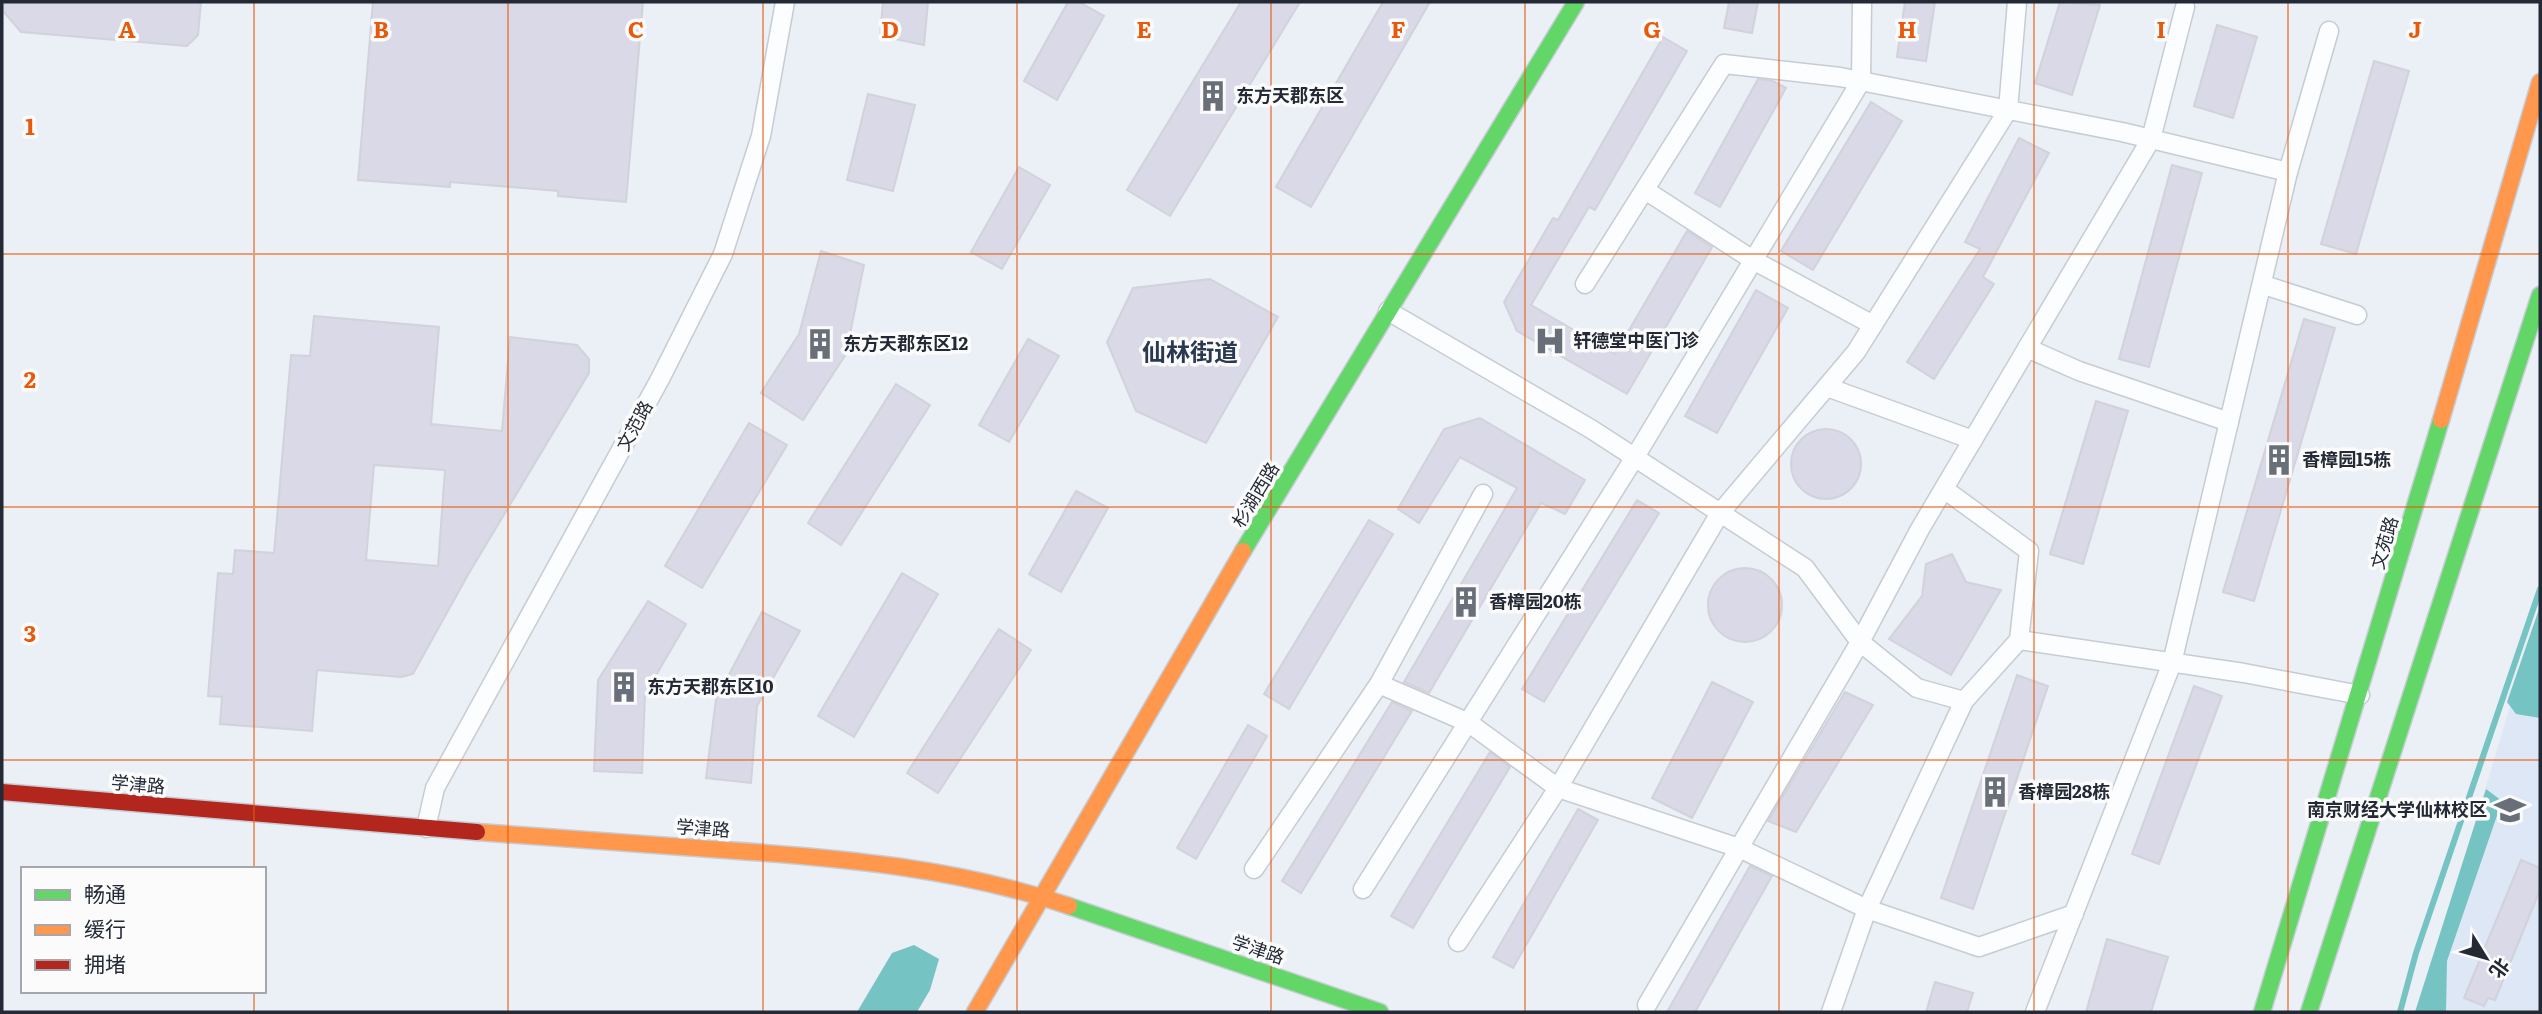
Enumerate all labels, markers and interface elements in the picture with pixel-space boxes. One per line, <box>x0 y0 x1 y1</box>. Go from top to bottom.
text: A <box>118 11 136 45</box>
text: B <box>373 11 389 45</box>
text: C <box>628 11 644 45</box>
text: D <box>881 11 899 45</box>
text: E <box>1136 11 1152 45</box>
text: F <box>1391 11 1406 45</box>
text: G <box>1643 11 1661 45</box>
text: H <box>1897 11 1917 45</box>
text: I <box>2156 11 2166 45</box>
text: J <box>2408 11 2422 45</box>
building icon: 东方天郡东区 <box>1196 79 1230 113</box>
place label: 东方天郡东区 <box>1236 81 1344 108</box>
text: 1 <box>25 108 35 142</box>
hospital icon: 轩德堂中医门诊 <box>1533 324 1567 358</box>
place label: 轩德堂中医门诊 <box>1573 326 1699 353</box>
building icon: 东方天郡东区12 <box>803 327 837 361</box>
place label: 东方天郡东区12 <box>843 329 968 356</box>
district label: 仙林街道 <box>1142 333 1238 368</box>
text: 2 <box>24 361 36 395</box>
street label: 文范路 <box>609 395 659 455</box>
building icon: 香樟园15栋 <box>2262 443 2296 477</box>
place label: 香樟园15栋 <box>2302 445 2391 472</box>
street label: 杉湖西路 <box>1225 456 1285 532</box>
street label: 文苑路 <box>2363 513 2404 572</box>
building icon: 香樟园20栋 <box>1449 585 1483 619</box>
place label: 香樟园20栋 <box>1489 587 1582 614</box>
text: 3 <box>24 615 36 649</box>
building icon: 东方天郡东区10 <box>607 670 641 704</box>
place label: 东方天郡东区10 <box>647 672 774 699</box>
street label: 学津路 <box>110 768 166 799</box>
building icon: 香樟园28栋 <box>1978 775 2012 809</box>
place label: 香樟园28栋 <box>2018 777 2110 804</box>
school or university icon: 南京财经大学仙林校区 <box>2493 793 2527 827</box>
place label: 南京财经大学仙林校区 <box>2307 795 2487 822</box>
street label: 学津路 <box>675 812 731 843</box>
legend <box>21 867 266 993</box>
text: 畅通 <box>84 877 126 908</box>
text: 缓行 <box>84 912 126 943</box>
north arrow <box>2451 923 2521 993</box>
street label: 学津路 <box>1229 927 1288 970</box>
text: 拥堵 <box>84 947 126 978</box>
text: 北 <box>2483 953 2517 985</box>

